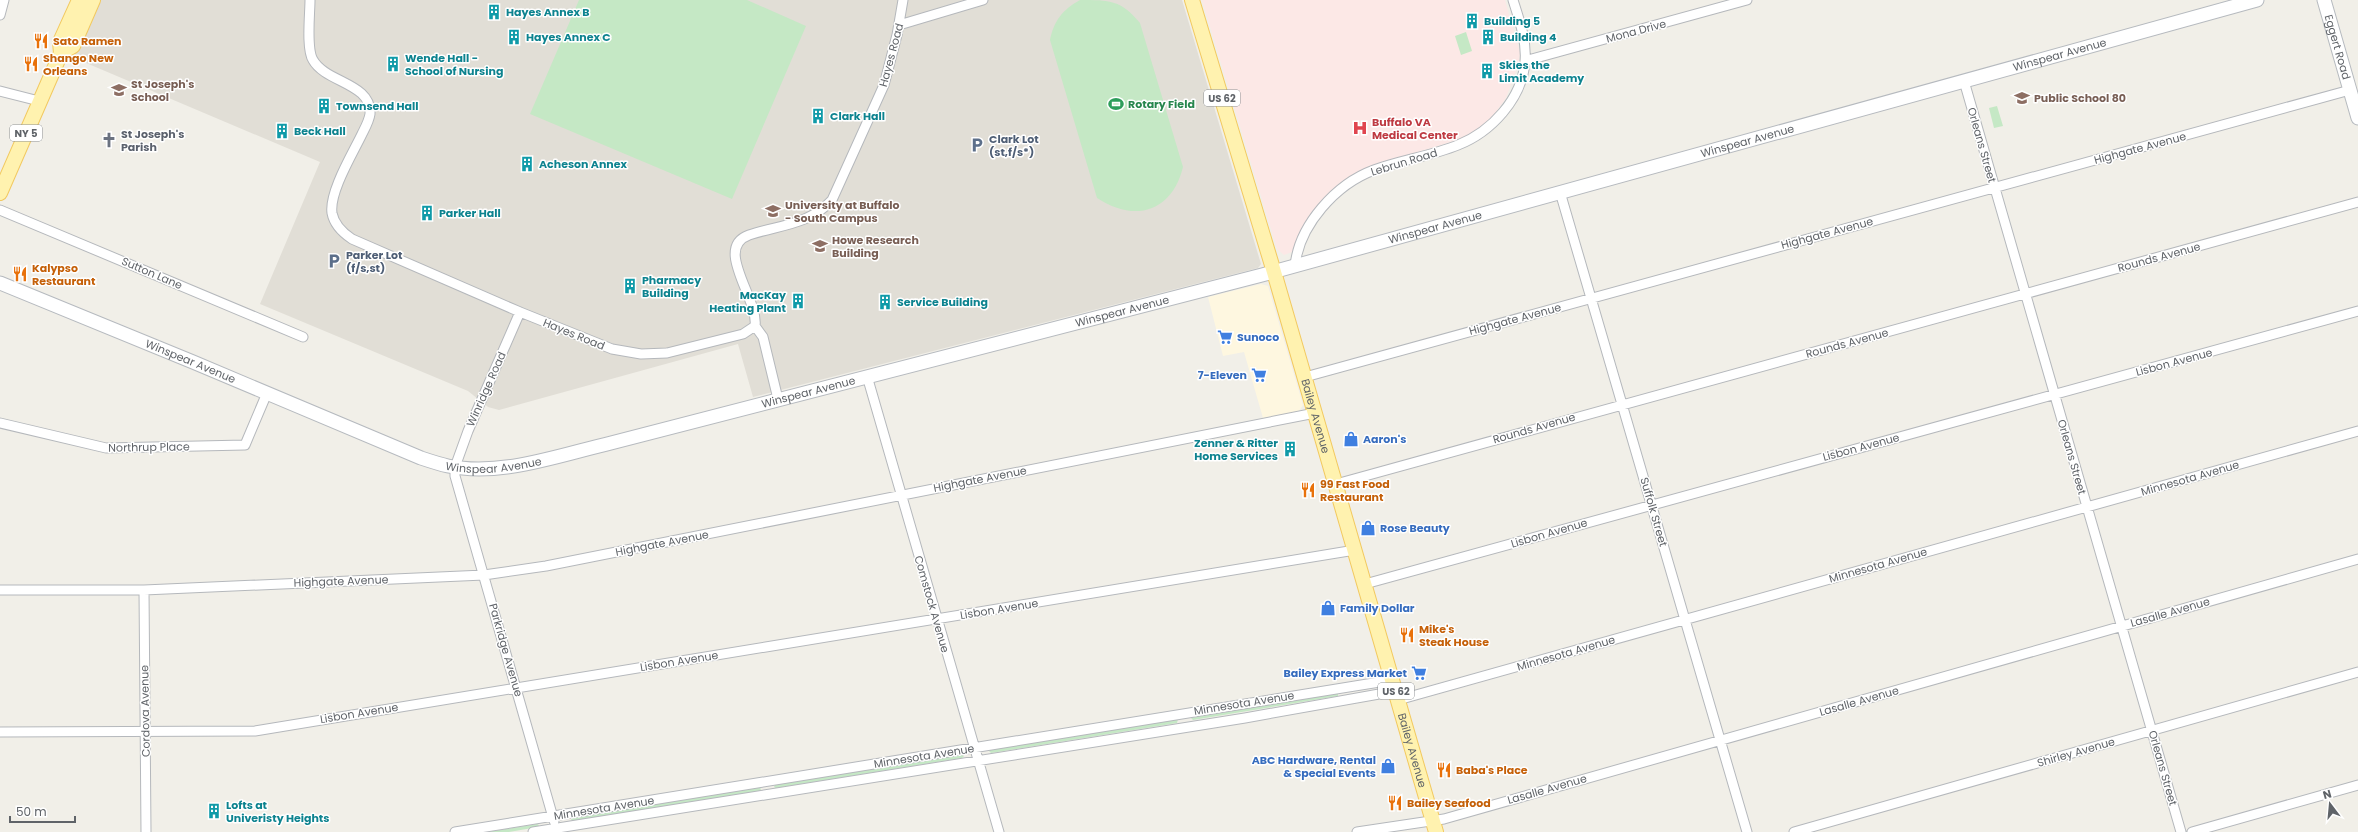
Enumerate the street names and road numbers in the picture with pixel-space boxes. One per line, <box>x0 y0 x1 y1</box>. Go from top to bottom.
street label: Eggert Road <box>2321 13 2355 82</box>
street label: Mona Drive <box>1604 15 1668 47</box>
street label: Hayes Road <box>875 21 907 89</box>
street label: Winspear Avenue <box>2011 34 2108 75</box>
road number: US 62 <box>1204 90 1240 106</box>
street label: Orleans Street <box>1964 105 2000 185</box>
street label: Winspear Avenue <box>1699 120 1796 161</box>
road number: NY 5 <box>10 125 42 141</box>
street label: Highgate Avenue <box>2092 128 2188 168</box>
street label: Lebrun Road <box>1369 144 1439 180</box>
street label: Winspear Avenue <box>1386 207 1484 248</box>
street label: Highgate Avenue <box>1779 213 1875 253</box>
street label: Rounds Avenue <box>2116 238 2202 276</box>
street label: Sutton Lane <box>119 253 185 293</box>
street label: Winspear Avenue <box>1073 291 1171 331</box>
street label: Highgate Avenue <box>1467 299 1563 339</box>
street label: Hayes Road <box>541 314 607 354</box>
street label: Rounds Avenue <box>1804 324 1890 362</box>
street label: Winspear Avenue <box>143 335 238 387</box>
street label: Lisbon Avenue <box>2134 344 2214 380</box>
street label: Winridge Road <box>462 349 510 429</box>
street label: Winspear Avenue <box>760 372 857 412</box>
street label: Bailey Avenue <box>1297 377 1334 455</box>
street label: Rounds Avenue <box>1491 409 1577 447</box>
street label: Orleans Street <box>2054 417 2090 497</box>
street label: Lisbon Avenue <box>1821 429 1901 465</box>
street label: Northrup Place <box>108 438 190 456</box>
street label: Winspear Avenue <box>444 453 543 477</box>
street label: Minnesota Avenue <box>2139 456 2241 500</box>
street label: Highgate Avenue <box>932 462 1028 496</box>
street label: Suffolk Street <box>1636 476 1672 548</box>
street label: Lisbon Avenue <box>1509 514 1589 552</box>
street label: Highgate Avenue <box>614 526 710 560</box>
street label: Minnesota Avenue <box>1827 543 1929 587</box>
street label: Comstock Avenue <box>910 554 954 655</box>
street label: Highgate Avenue <box>293 571 389 591</box>
street label: Lasalle Avenue <box>2128 593 2212 631</box>
street label: Lisbon Avenue <box>959 595 1039 623</box>
street label: Parkridge Avenue <box>485 601 527 699</box>
street label: Minnesota Avenue <box>1515 631 1617 675</box>
street label: Lisbon Avenue <box>639 647 719 675</box>
street label: Cordova Avenue <box>136 665 154 757</box>
street label: Lasalle Avenue <box>1817 682 1901 720</box>
road number: US 62 <box>1378 683 1414 699</box>
street label: Minnesota Avenue <box>1193 687 1296 719</box>
street label: Lisbon Avenue <box>319 699 399 727</box>
street label: Bailey Avenue <box>1394 711 1431 790</box>
street label: Orleans Street <box>2145 728 2181 808</box>
street label: Shirley Avenue <box>2035 733 2117 771</box>
street label: Minnesota Avenue <box>873 740 976 772</box>
street label: Lasalle Avenue <box>1505 770 1589 808</box>
street label: Minnesota Avenue <box>553 792 656 824</box>

